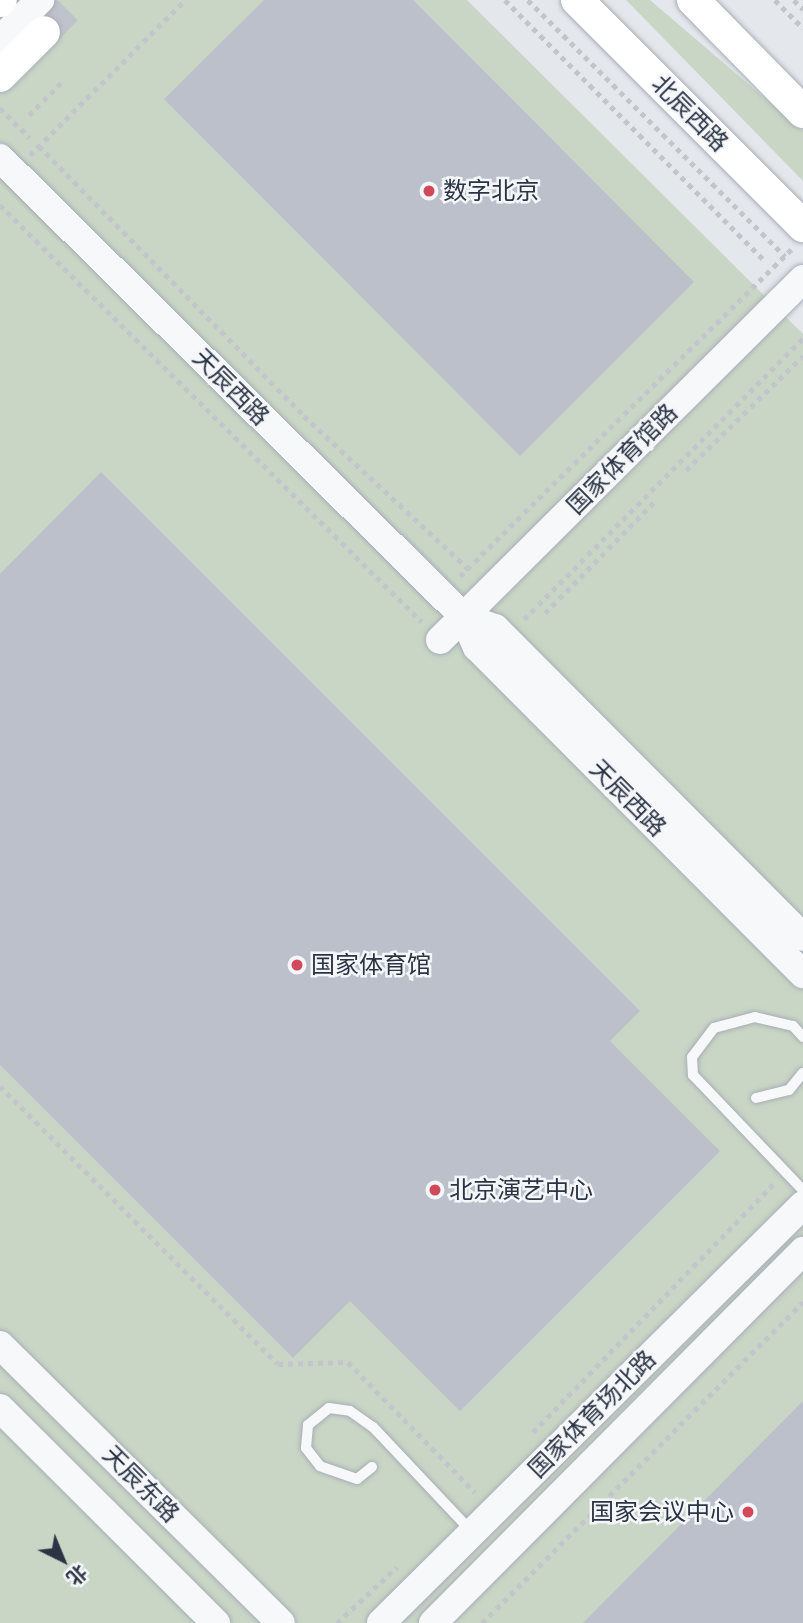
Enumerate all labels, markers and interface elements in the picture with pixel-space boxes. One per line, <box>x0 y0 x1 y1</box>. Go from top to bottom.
street label: 北辰西路 <box>646 69 734 157</box>
place label: 数字北京 <box>443 177 539 205</box>
marker: 数字北京 <box>421 183 437 199</box>
street label: 天辰西路 <box>187 343 275 431</box>
street label: 国家体育馆路 <box>561 398 683 520</box>
street label: 天辰西路 <box>584 754 672 842</box>
place label: 国家体育馆 <box>311 951 431 979</box>
marker: 国家体育馆 <box>289 957 305 973</box>
place label: 北京演艺中心 <box>449 1176 593 1204</box>
marker: 北京演艺中心 <box>427 1182 443 1198</box>
street label: 国家体育场北路 <box>522 1344 662 1484</box>
street label: 天辰东路 <box>97 1440 185 1528</box>
place label: 国家会议中心 <box>590 1498 734 1526</box>
marker: 国家会议中心 <box>740 1504 756 1520</box>
north arrow <box>28 1525 98 1595</box>
text: 北 <box>62 1560 92 1591</box>

